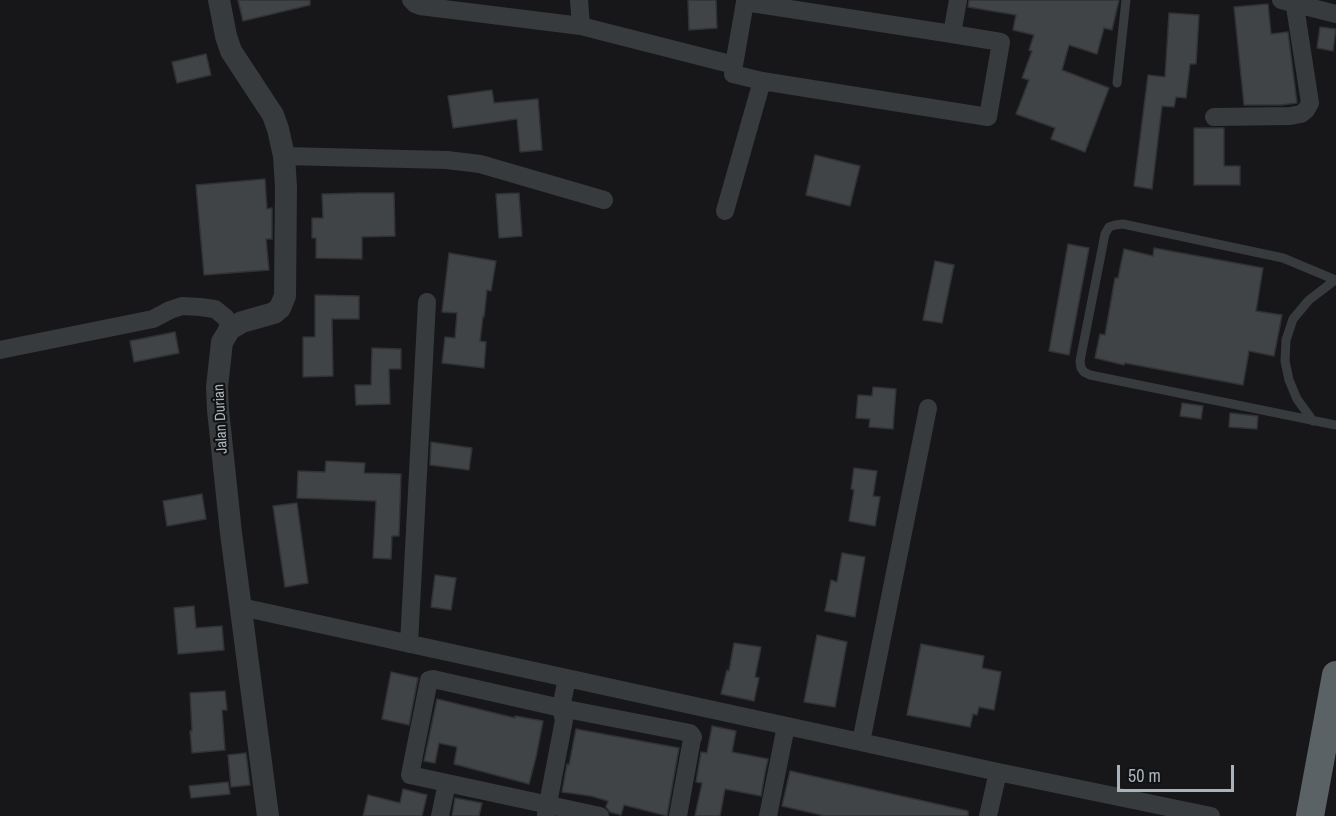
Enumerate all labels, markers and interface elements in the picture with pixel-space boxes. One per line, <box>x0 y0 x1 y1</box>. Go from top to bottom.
street label: Jalan Durian <box>210 384 232 454</box>
scale bar <box>1120 753 1237 791</box>
text: 50 m <box>1128 763 1161 788</box>

